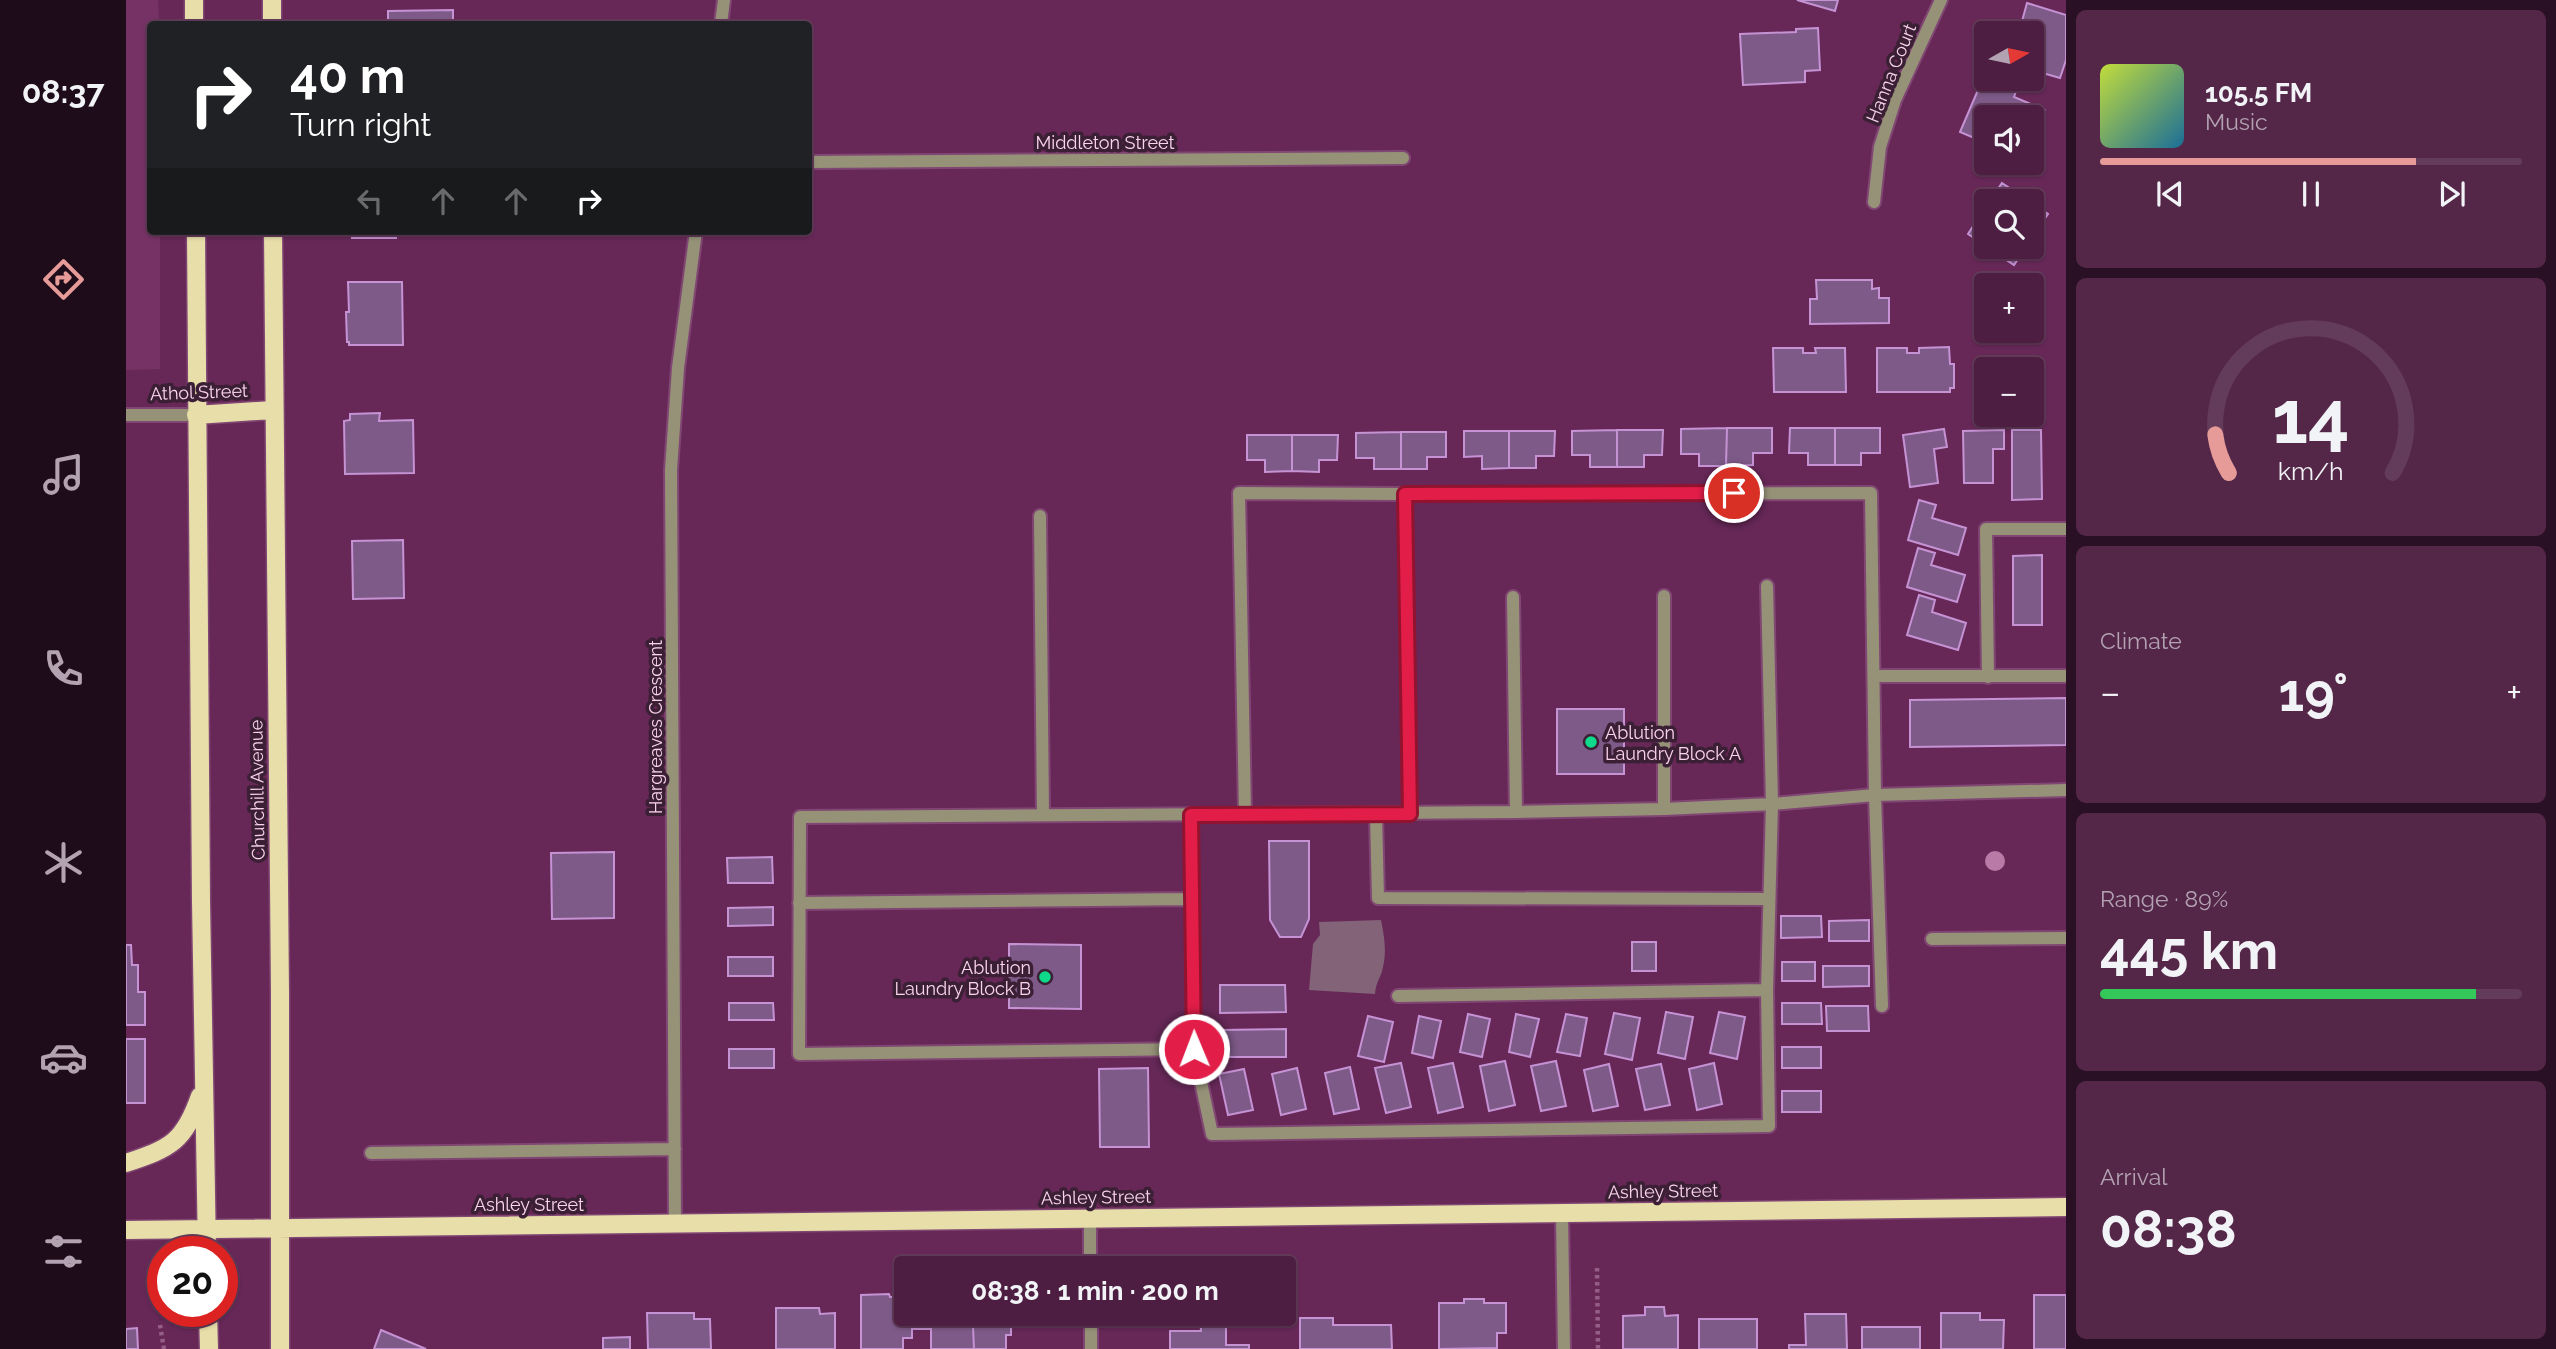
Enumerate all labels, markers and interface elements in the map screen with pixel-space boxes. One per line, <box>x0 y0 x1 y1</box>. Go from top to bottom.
street label: Hanna Court <box>1862 21 1920 125</box>
north arrow <box>1974 21 2044 91</box>
map controls <box>1974 21 2044 427</box>
text: 40 m <box>290 47 405 104</box>
icon: right <box>175 49 266 140</box>
text: 08:37 <box>22 73 104 110</box>
text: 105.5 FM <box>2205 78 2312 108</box>
button: sound <box>1974 105 2044 175</box>
text: Turn right <box>290 106 431 143</box>
text: Music <box>2205 108 2268 135</box>
street label: Middleton Street <box>1035 132 1175 153</box>
icon: previous <box>2151 175 2189 213</box>
icon: pause <box>2292 175 2330 213</box>
icon: next <box>2433 175 2471 213</box>
icon: left <box>351 182 389 220</box>
icon: ahead <box>424 182 462 220</box>
icon: ahead <box>497 182 535 220</box>
icon: right <box>570 182 608 220</box>
button: search <box>1974 189 2044 259</box>
icon: directions <box>39 255 88 304</box>
button: + <box>1974 273 2044 343</box>
button: − <box>1974 357 2044 427</box>
text: 14 <box>2272 375 2350 460</box>
street label: Athol Street <box>150 380 248 404</box>
icon: music <box>39 450 88 499</box>
text: km/h <box>2278 455 2344 485</box>
pin <box>1704 463 1764 523</box>
icon: arrive <box>1715 474 1753 512</box>
text: Climate <box>2100 627 2182 654</box>
street label: Hargreaves Crescent <box>645 640 666 814</box>
icon: phone <box>39 644 88 693</box>
text: 19° <box>2279 662 2348 723</box>
text: − <box>2100 670 2120 715</box>
text: + <box>2506 670 2522 715</box>
street label: Churchill Avenue <box>245 719 269 860</box>
place label: Ablution Laundry Block A <box>1605 722 1741 764</box>
marker: Ablution Laundry Block A <box>1583 734 1599 750</box>
icon: climate <box>39 838 88 887</box>
text: Range · 89% <box>2100 885 2228 912</box>
text: 445 km <box>2100 920 2278 981</box>
place label: Ablution Laundry Block B <box>895 957 1031 999</box>
marker: Ablution Laundry Block B <box>1037 969 1053 985</box>
position arrow <box>1157 1012 1231 1086</box>
icon: car <box>39 1033 88 1082</box>
text: Arrival <box>2100 1163 2167 1190</box>
street label: Ashley Street <box>1608 1180 1718 1202</box>
street label: Ashley Street <box>1041 1186 1151 1208</box>
street label: Ashley Street <box>474 1194 584 1215</box>
text: 08:38 <box>2100 1198 2237 1259</box>
icon: filters <box>39 1227 88 1276</box>
speed limit sign: 20 <box>147 1236 238 1327</box>
text: 08:38 · 1 min · 200 m <box>971 1276 1219 1306</box>

